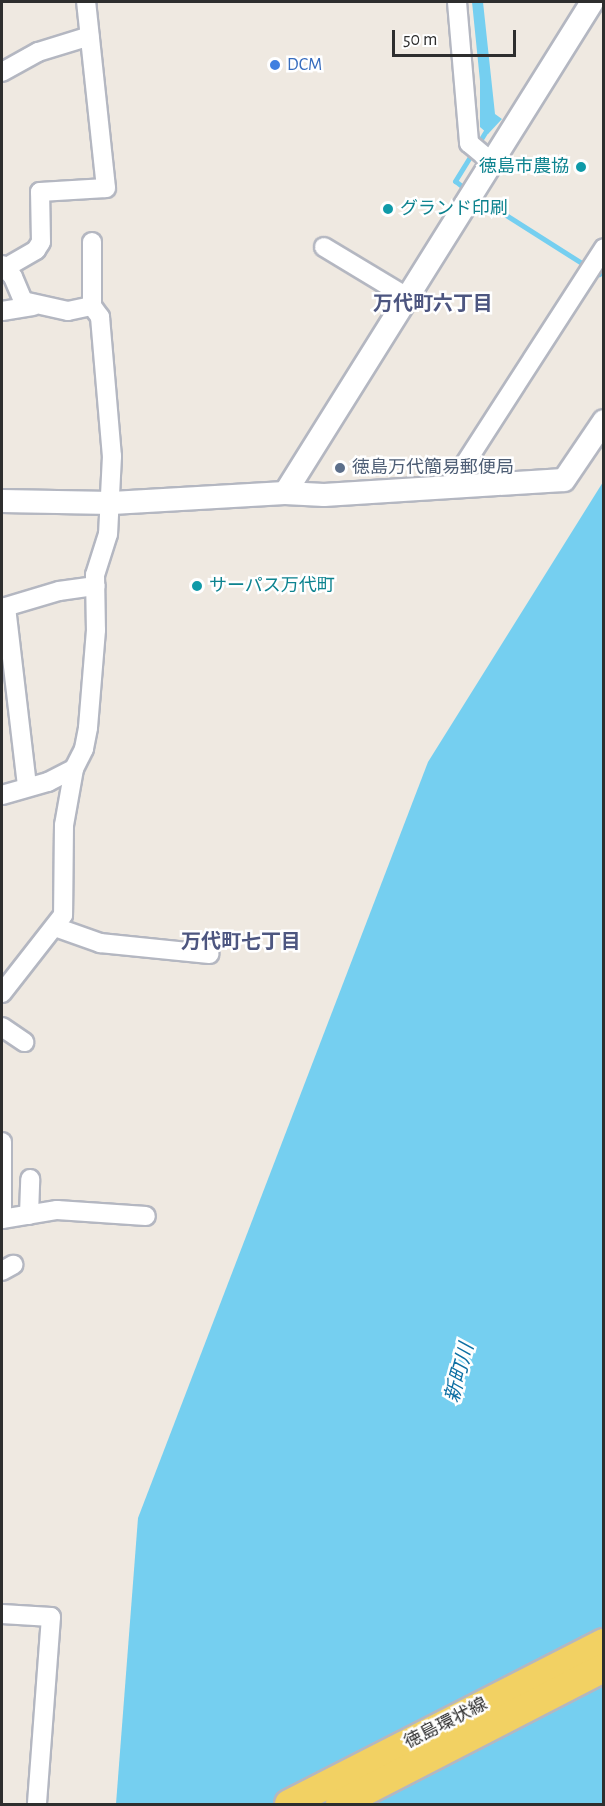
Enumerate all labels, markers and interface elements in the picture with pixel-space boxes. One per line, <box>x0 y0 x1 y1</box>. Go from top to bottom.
scale bar <box>395 18 520 56</box>
text: 50 m <box>403 31 437 49</box>
place label: DCM <box>287 54 322 76</box>
marker: DCM <box>268 58 282 72</box>
place label: 徳島市農協 <box>479 156 569 178</box>
marker: 徳島市農協 <box>574 160 588 174</box>
place label: グランド印刷 <box>400 198 508 220</box>
marker: グランド印刷 <box>381 202 395 216</box>
district label: 万代町六丁目 <box>373 292 493 316</box>
place label: 徳島万代簡易郵便局 <box>352 457 514 479</box>
marker: 徳島万代簡易郵便局 <box>333 461 347 475</box>
place label: サーパス万代町 <box>209 575 335 597</box>
marker: サーパス万代町 <box>190 579 204 593</box>
district label: 万代町七丁目 <box>181 930 301 954</box>
water label: 新町川 <box>441 1341 479 1405</box>
street label: 徳島環状線 <box>401 1694 491 1754</box>

